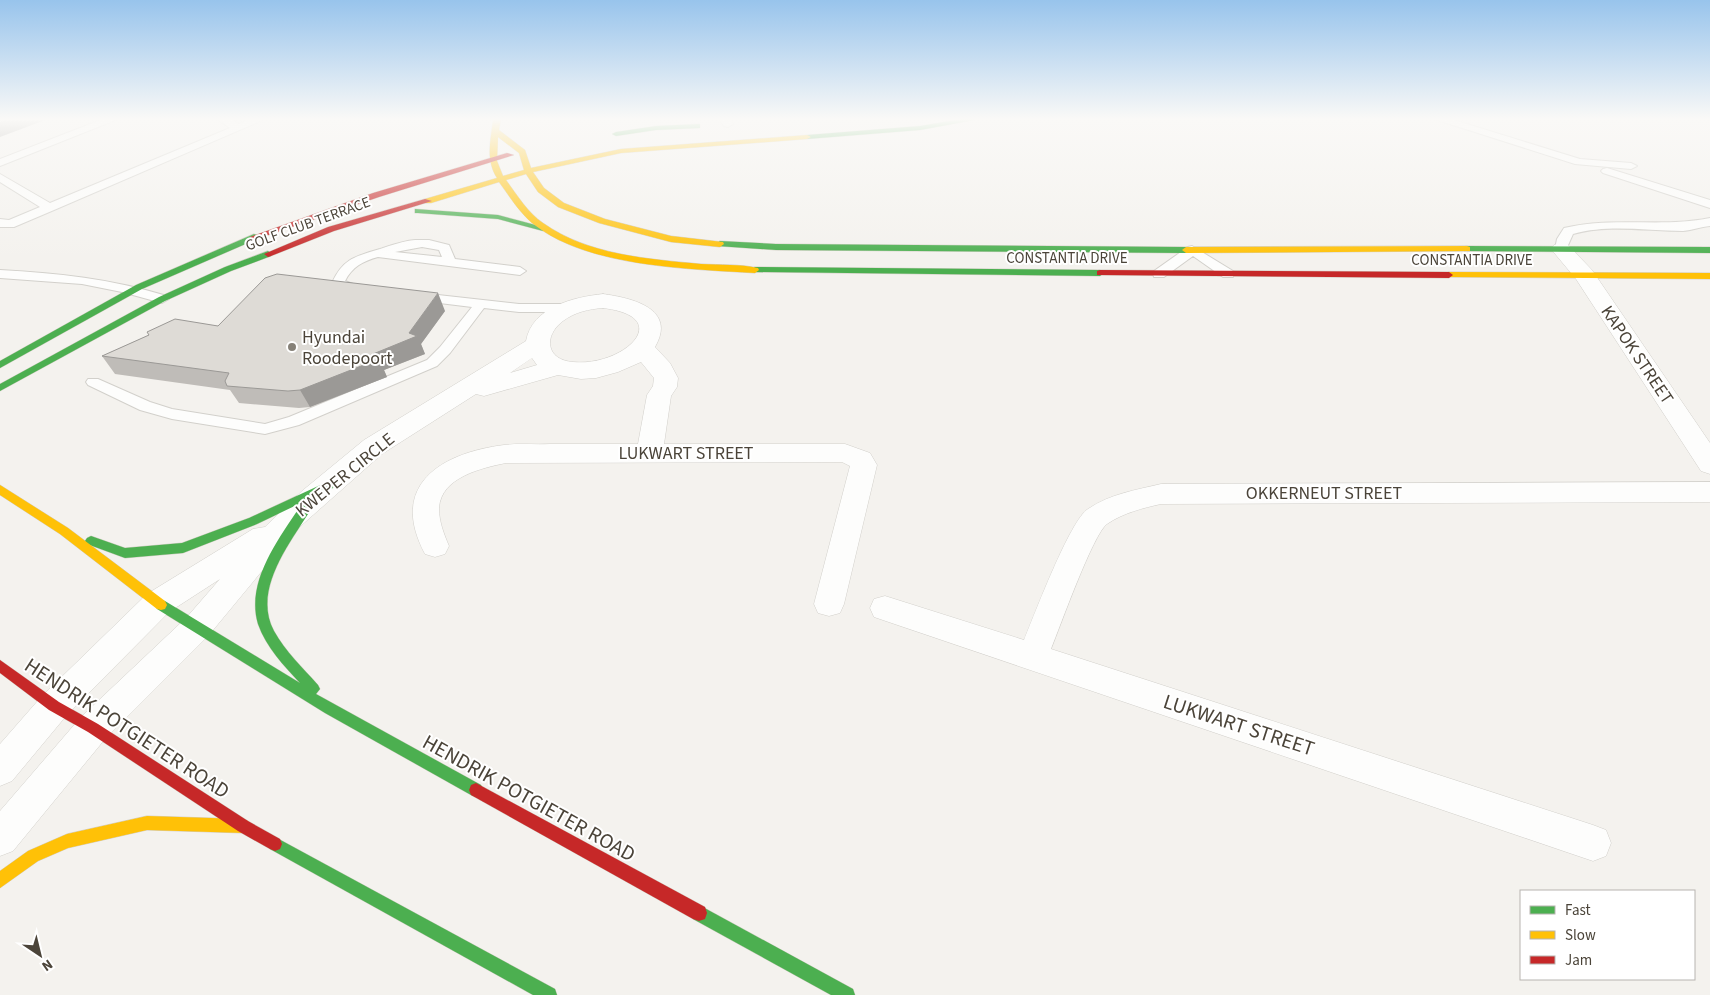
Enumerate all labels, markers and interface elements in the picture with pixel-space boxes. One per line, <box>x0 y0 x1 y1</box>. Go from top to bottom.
street label: GOLF CLUB TERRACE <box>243 192 373 256</box>
street label: CONSTANTIA DRIVE <box>1006 248 1128 269</box>
street label: CONSTANTIA DRIVE <box>1411 250 1533 271</box>
street label: KAPOK STREET <box>1595 301 1679 410</box>
place label: Hyundai Roodepoort <box>302 325 392 371</box>
marker: Hyundai Roodepoort <box>286 341 298 353</box>
street label: KWEPER CIRCLE <box>290 427 400 523</box>
street label: LUKWART STREET <box>618 441 754 466</box>
street label: OKKERNEUT STREET <box>1246 481 1402 506</box>
street label: HENDRIK POTGIETER ROAD <box>19 650 235 806</box>
street label: LUKWART STREET <box>1159 686 1319 764</box>
street label: HENDRIK POTGIETER ROAD <box>417 727 641 869</box>
legend <box>1520 890 1695 980</box>
text: Fast <box>1565 900 1591 921</box>
text: Slow <box>1565 925 1596 946</box>
north arrow <box>15 930 65 980</box>
text: Jam <box>1565 950 1592 971</box>
text: N <box>37 954 56 976</box>

